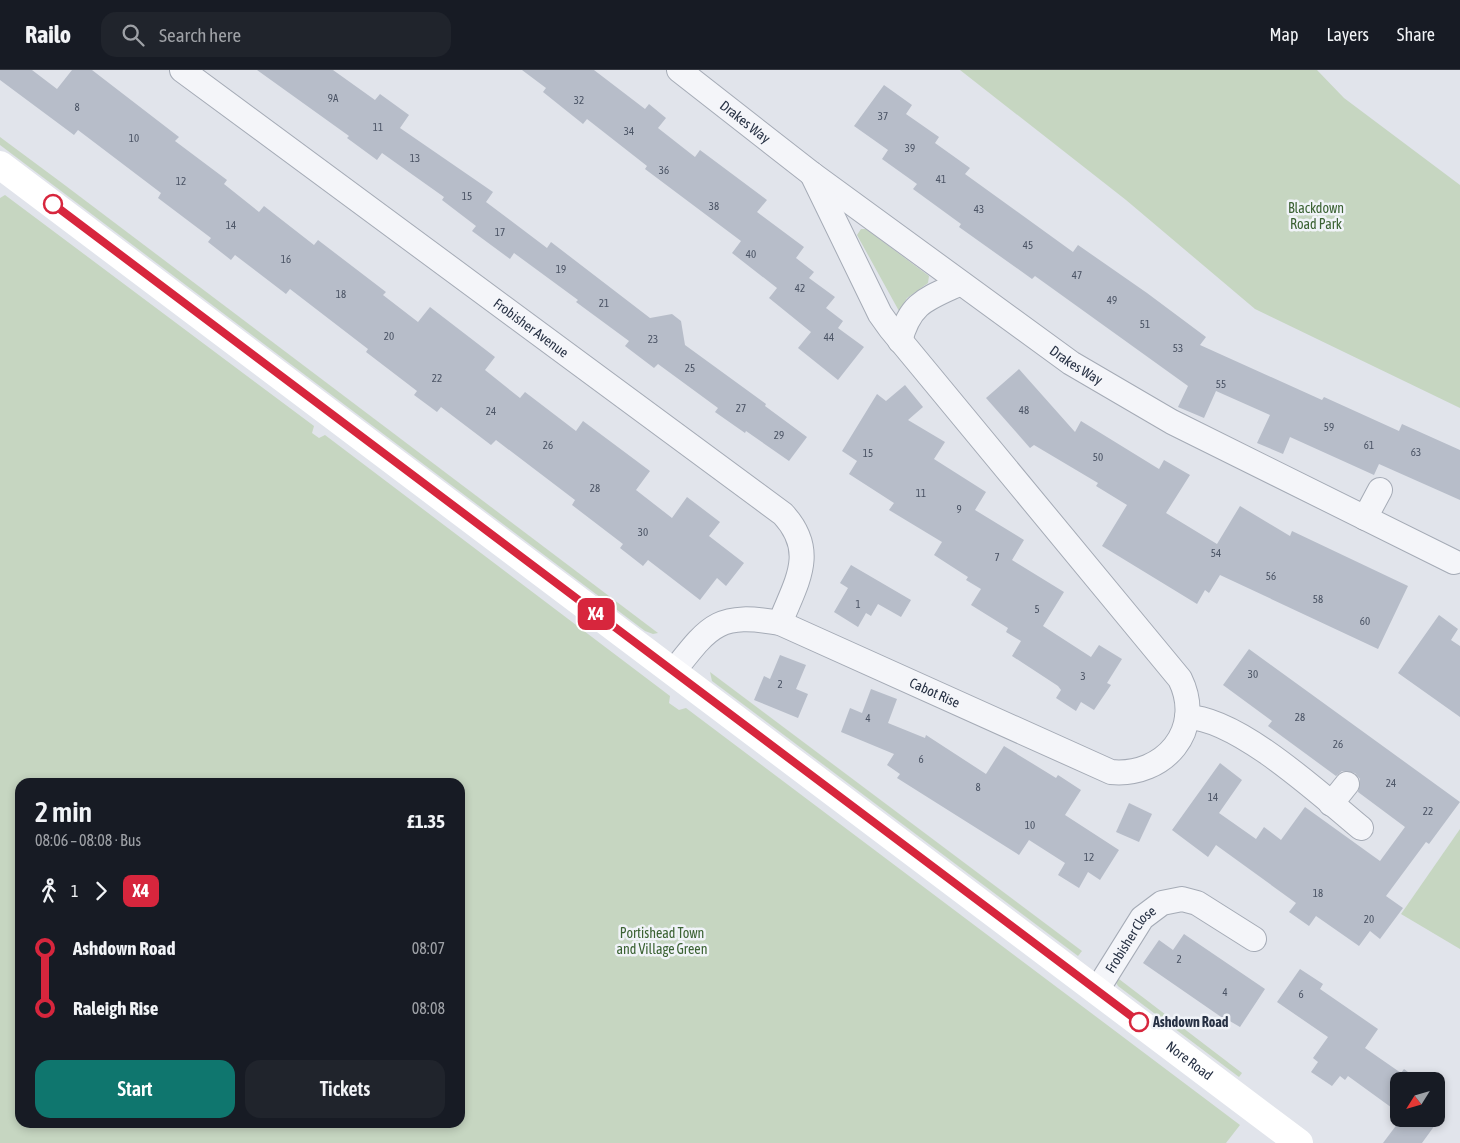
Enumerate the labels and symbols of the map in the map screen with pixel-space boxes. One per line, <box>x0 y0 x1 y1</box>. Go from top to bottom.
house number: 9A <box>328 92 339 104</box>
house number: 32 <box>574 94 584 106</box>
street label: Drakes Way <box>717 97 774 146</box>
house number: 8 <box>74 101 80 113</box>
house number: 37 <box>878 110 888 122</box>
house number: 11 <box>373 121 383 133</box>
house number: 34 <box>624 125 634 137</box>
house number: 10 <box>129 132 139 144</box>
house number: 39 <box>905 142 915 154</box>
house number: 13 <box>410 152 420 164</box>
house number: 36 <box>659 164 669 176</box>
house number: 41 <box>936 173 946 185</box>
house number: 12 <box>176 175 186 187</box>
house number: 15 <box>462 190 472 202</box>
unlabelled marker <box>43 194 63 214</box>
house number: 38 <box>709 200 719 212</box>
park label: Blackdown Road Park <box>1288 200 1344 232</box>
house number: 43 <box>974 203 984 215</box>
house number: 14 <box>226 219 236 231</box>
house number: 17 <box>495 226 505 238</box>
house number: 45 <box>1023 239 1033 251</box>
house number: 40 <box>746 248 756 260</box>
house number: 16 <box>281 253 291 265</box>
house number: 19 <box>556 263 566 275</box>
house number: 47 <box>1072 269 1082 281</box>
house number: 42 <box>795 282 805 294</box>
house number: 18 <box>336 288 346 300</box>
house number: 49 <box>1107 294 1117 306</box>
street label: Frobisher Avenue <box>491 295 572 361</box>
house number: 21 <box>599 297 609 309</box>
house number: 51 <box>1140 318 1150 330</box>
house number: 20 <box>384 330 394 342</box>
house number: 44 <box>824 331 834 343</box>
house number: 23 <box>648 333 658 345</box>
street label: Drakes Way <box>1047 342 1106 388</box>
house number: 53 <box>1173 342 1183 354</box>
house number: 25 <box>685 362 695 374</box>
house number: 22 <box>432 372 442 384</box>
house number: 55 <box>1216 378 1226 390</box>
house number: 27 <box>736 402 746 414</box>
house number: 48 <box>1019 404 1029 416</box>
house number: 24 <box>486 405 496 417</box>
house number: 59 <box>1324 421 1334 433</box>
house number: 29 <box>774 429 784 441</box>
house number: 26 <box>543 439 553 451</box>
house number: 61 <box>1364 439 1374 451</box>
house number: 63 <box>1411 446 1421 458</box>
house number: 15 <box>863 447 873 459</box>
house number: 50 <box>1093 451 1103 463</box>
house number: 28 <box>590 482 600 494</box>
house number: 11 <box>916 487 926 499</box>
house number: 9 <box>956 503 962 515</box>
house number: 30 <box>638 526 648 538</box>
house number: 54 <box>1211 547 1221 559</box>
house number: 7 <box>994 551 1000 563</box>
house number: 56 <box>1266 570 1276 582</box>
house number: 58 <box>1313 593 1323 605</box>
line badge: X4 <box>574 598 618 630</box>
house number: 1 <box>855 598 861 610</box>
house number: 5 <box>1034 603 1040 615</box>
house number: 60 <box>1360 615 1370 627</box>
house number: 30 <box>1248 668 1258 680</box>
house number: 3 <box>1080 670 1086 682</box>
street label: Cabot Rise <box>907 674 962 711</box>
house number: 2 <box>777 678 783 690</box>
house number: 28 <box>1295 711 1305 723</box>
house number: 4 <box>865 712 871 724</box>
house number: 26 <box>1333 738 1343 750</box>
house number: 6 <box>918 753 924 765</box>
house number: 24 <box>1386 777 1396 789</box>
house number: 8 <box>975 781 981 793</box>
house number: 14 <box>1208 791 1218 803</box>
house number: 22 <box>1423 805 1433 817</box>
house number: 10 <box>1025 819 1035 831</box>
house number: 12 <box>1084 851 1094 863</box>
house number: 18 <box>1313 887 1323 899</box>
street label: Frobisher Close <box>1102 903 1159 976</box>
house number: 20 <box>1364 913 1374 925</box>
park label: Portishead Town and Village Green <box>617 925 707 957</box>
house number: 2 <box>1176 953 1182 965</box>
house number: 4 <box>1222 986 1228 998</box>
house number: 6 <box>1298 988 1304 1000</box>
marker: Ashdown Road <box>1129 1012 1149 1032</box>
place label: Ashdown Road <box>1152 1014 1229 1030</box>
street label: Nore Road <box>1163 1038 1216 1083</box>
north arrow <box>1390 1072 1445 1128</box>

